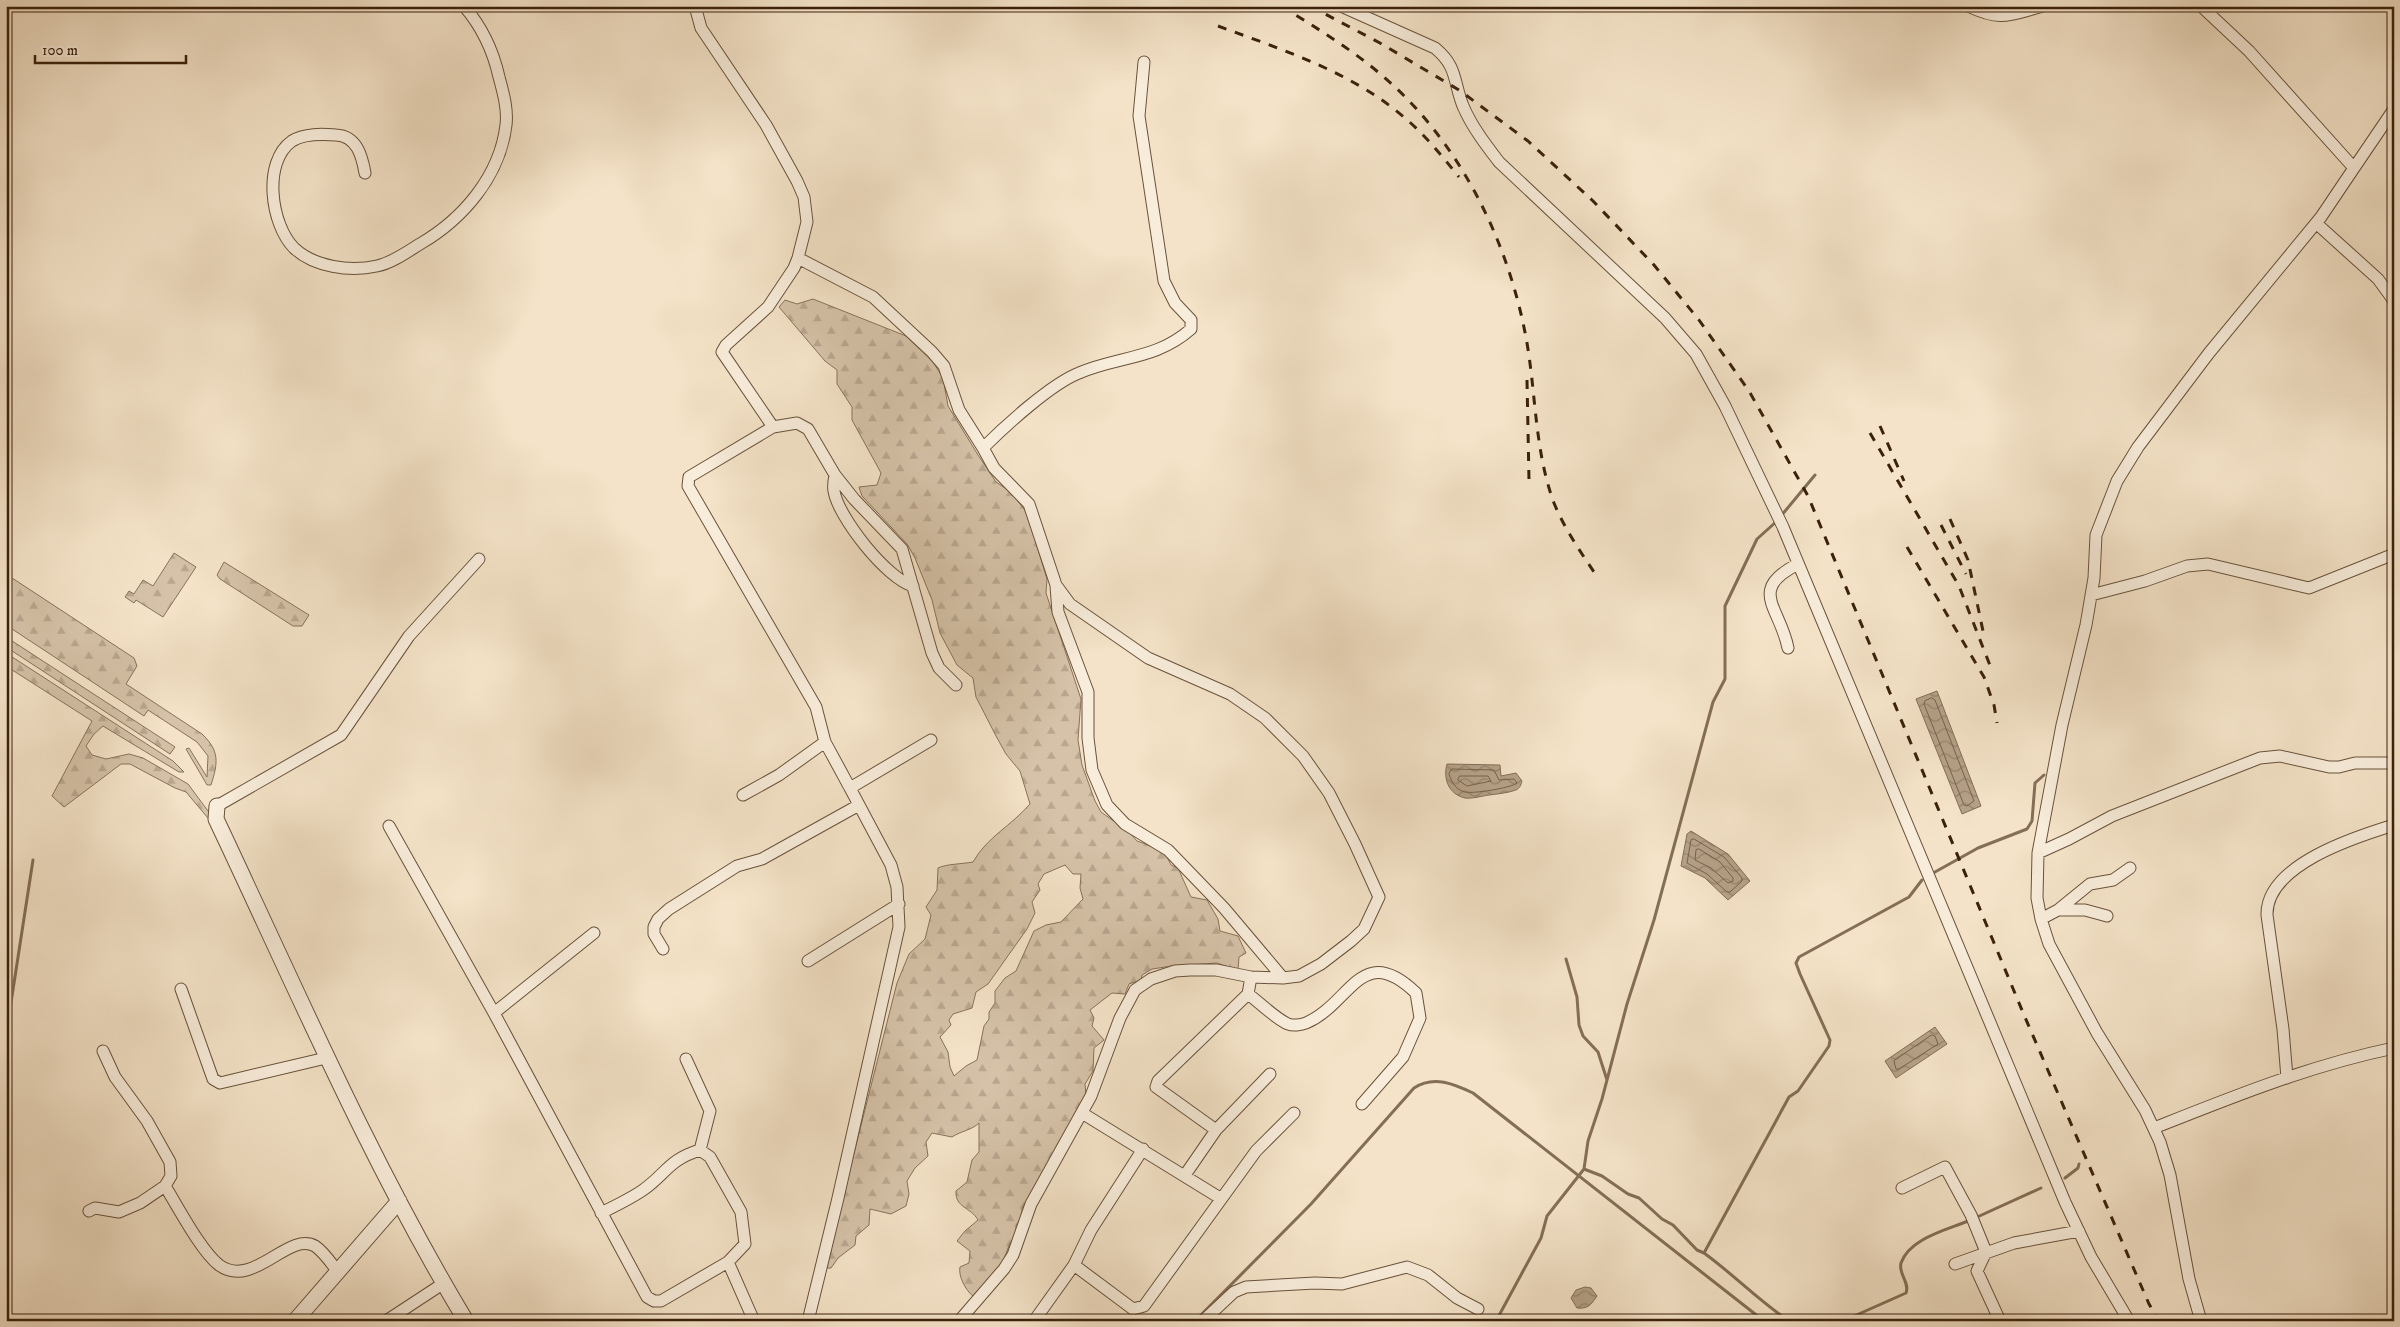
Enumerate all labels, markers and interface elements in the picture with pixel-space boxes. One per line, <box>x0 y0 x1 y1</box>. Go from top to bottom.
scale bar <box>35 32 186 64</box>
text: 100 m <box>42 41 78 60</box>

